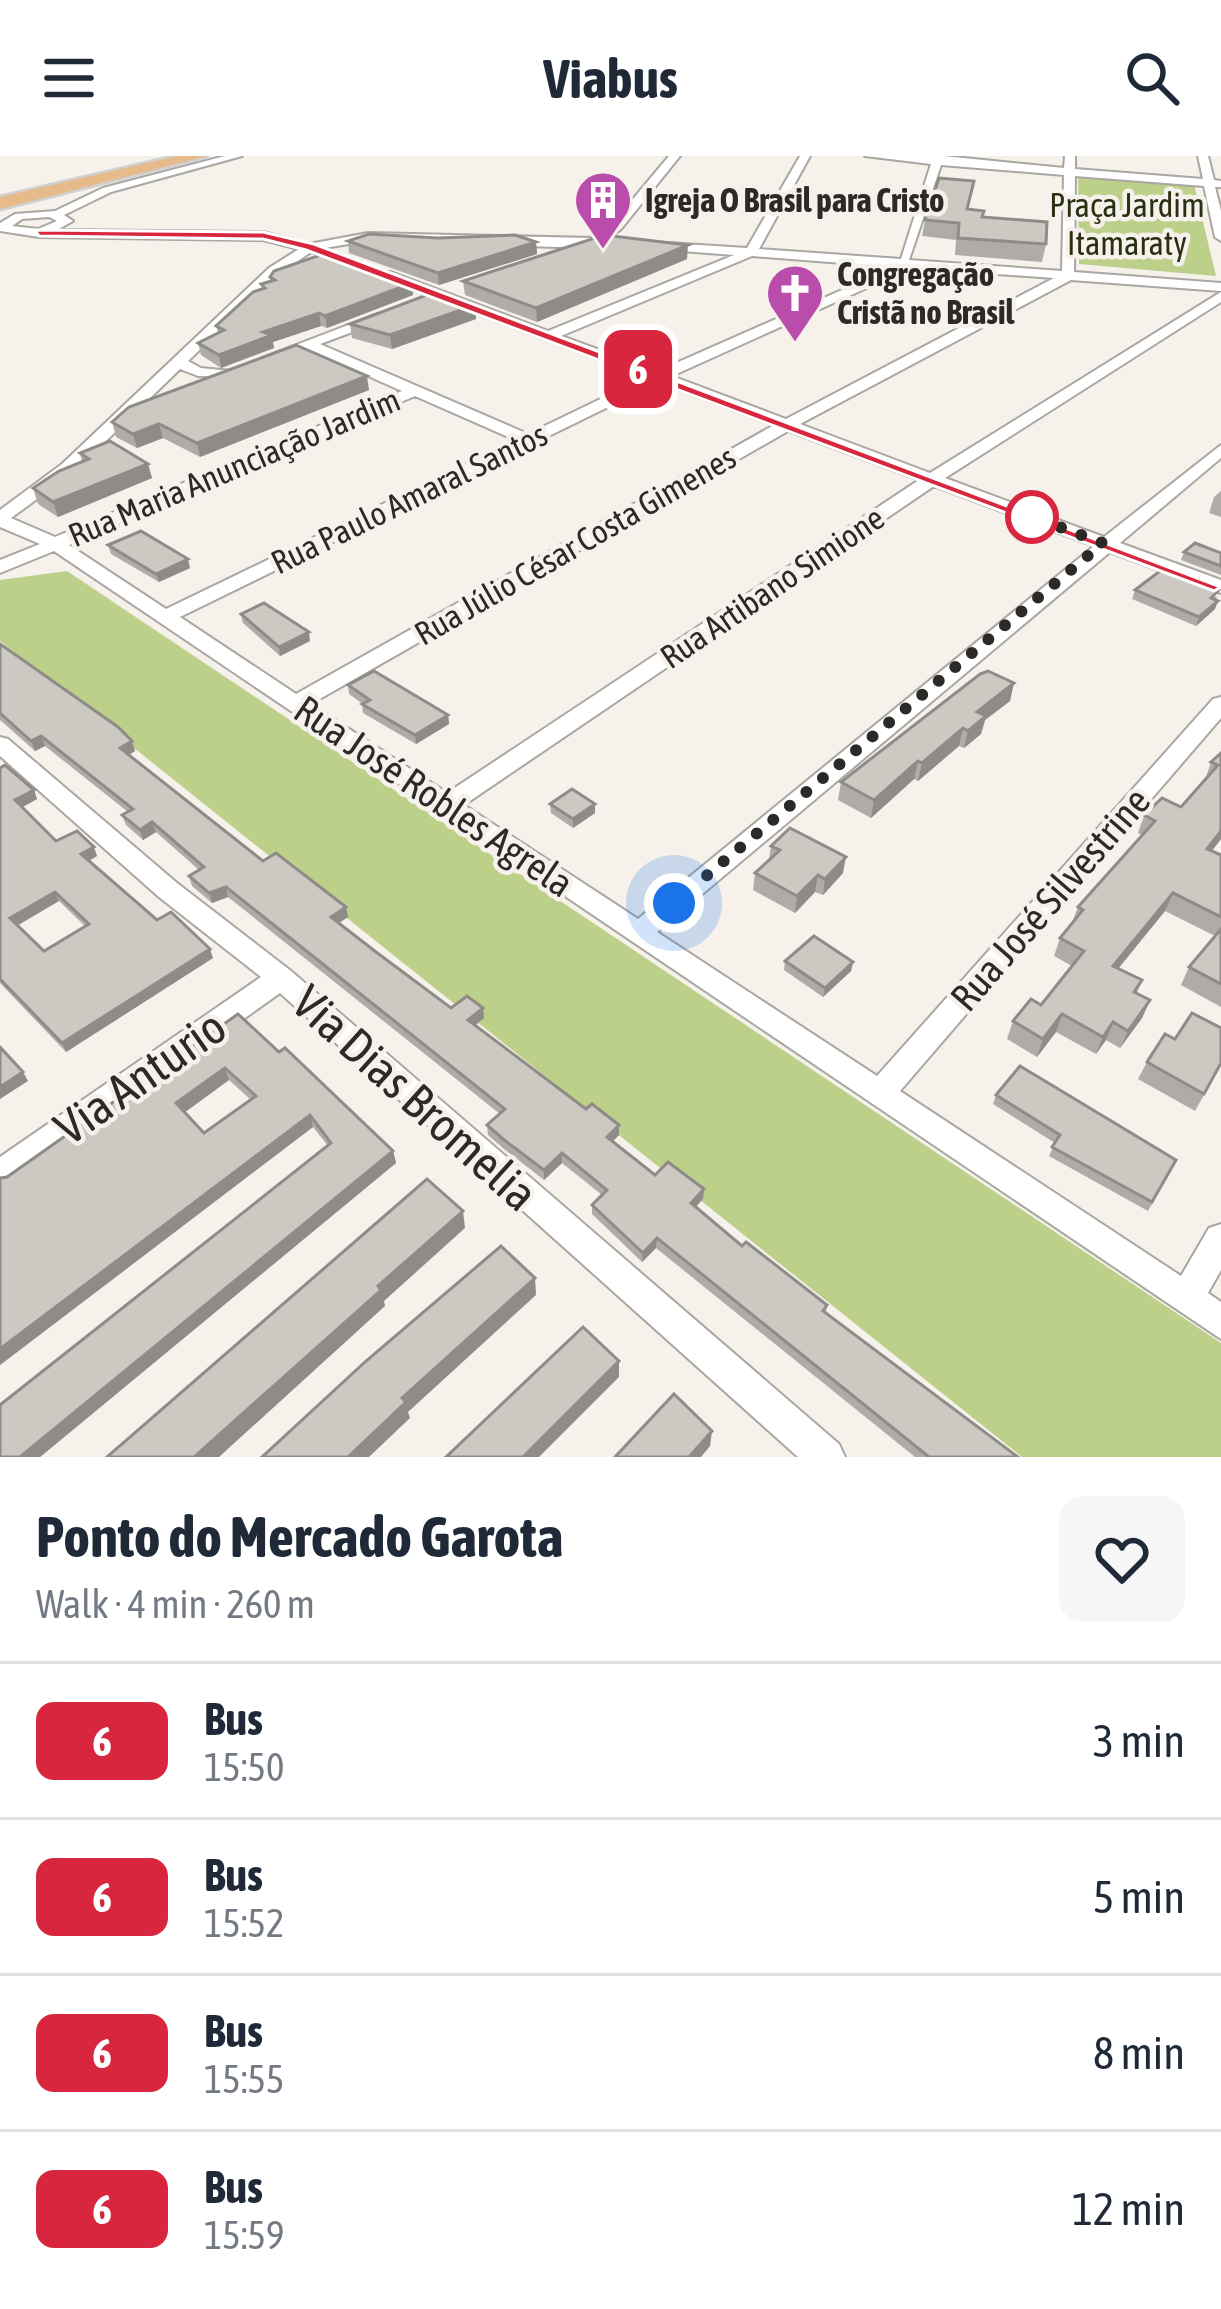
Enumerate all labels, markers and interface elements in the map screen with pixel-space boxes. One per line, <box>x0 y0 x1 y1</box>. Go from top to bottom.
icon: menu <box>36 45 102 111</box>
icon: search <box>1119 45 1185 111</box>
text: Viabus <box>543 48 678 109</box>
building icon: Igreja O Brasil para Cristo <box>572 169 634 251</box>
place label: Igreja O Brasil para Cristo <box>645 181 945 219</box>
park label: Praça Jardim Itamaraty <box>1049 186 1205 262</box>
place label: Congregação Cristã no Brasil <box>837 255 1016 331</box>
church icon: Congregação Cristã no Brasil <box>764 262 826 344</box>
line badge: 6 <box>599 330 677 408</box>
text: 6 <box>628 345 648 393</box>
street label: Rua Maria Anunciação Jardim <box>63 380 405 554</box>
street label: Rua Paulo Amaral Santos <box>265 415 553 581</box>
street label: Rua Júlio César Costa Gimenes <box>408 438 742 652</box>
unlabelled marker <box>1007 492 1057 542</box>
street label: Rua Artibano Simione <box>653 498 891 676</box>
street label: Rua José Robles Agrela <box>287 687 581 905</box>
street label: Rua José Silvestrine <box>941 779 1159 1019</box>
your location <box>644 873 704 933</box>
street label: Via Dias Bromelia <box>282 974 549 1221</box>
street label: Via Anturio <box>44 998 235 1155</box>
button: heart <box>1059 1496 1185 1622</box>
text: Ponto do Mercado Garota <box>36 1504 563 1569</box>
text: Walk · 4 min · 260 m <box>36 1582 315 1626</box>
text: Bus <box>204 1693 263 1745</box>
text: 3 min <box>1093 1715 1185 1767</box>
text: 6 <box>92 1717 112 1765</box>
text: 15:50 <box>204 1745 284 1789</box>
text: Bus <box>204 1849 263 1901</box>
text: 5 min <box>1093 1871 1185 1923</box>
text: 6 <box>92 1873 112 1921</box>
text: 15:52 <box>204 1901 284 1945</box>
text: Bus <box>204 2005 263 2057</box>
text: 8 min <box>1093 2027 1185 2079</box>
text: 6 <box>92 2029 112 2077</box>
text: 15:55 <box>204 2057 284 2101</box>
text: Bus <box>204 2161 263 2213</box>
text: 12 min <box>1072 2183 1185 2235</box>
text: 6 <box>92 2185 112 2233</box>
text: 15:59 <box>204 2213 284 2257</box>

